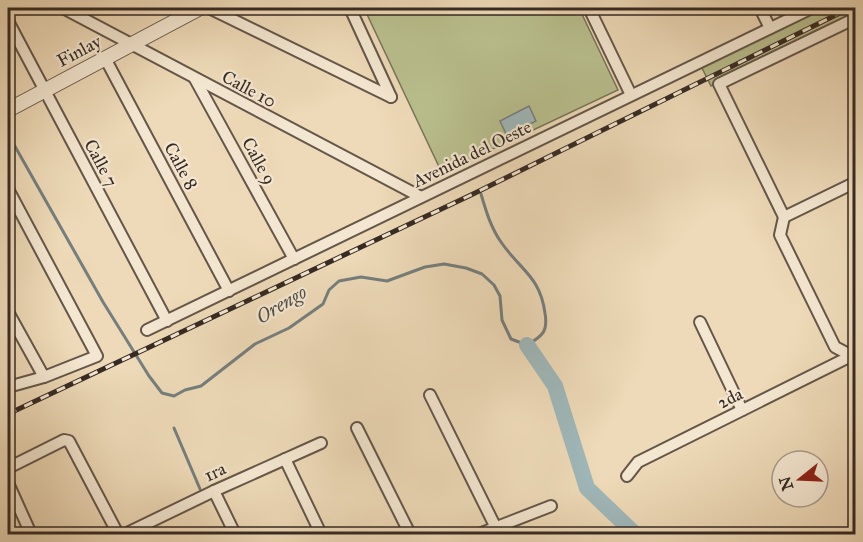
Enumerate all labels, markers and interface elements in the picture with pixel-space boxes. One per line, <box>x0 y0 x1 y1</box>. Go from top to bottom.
street label: Finlay <box>53 30 105 72</box>
street label: Calle 10 <box>218 66 280 112</box>
street label: Avenida del Oeste <box>408 116 535 193</box>
street label: Calle 9 <box>237 134 281 188</box>
street label: Calle 7 <box>79 136 123 190</box>
street label: Calle 8 <box>159 139 203 193</box>
water label: Orengo <box>251 279 311 329</box>
street label: 2da <box>714 382 747 413</box>
north arrow <box>770 449 830 509</box>
street label: 1ra <box>201 457 230 487</box>
text: N <box>775 474 797 493</box>

